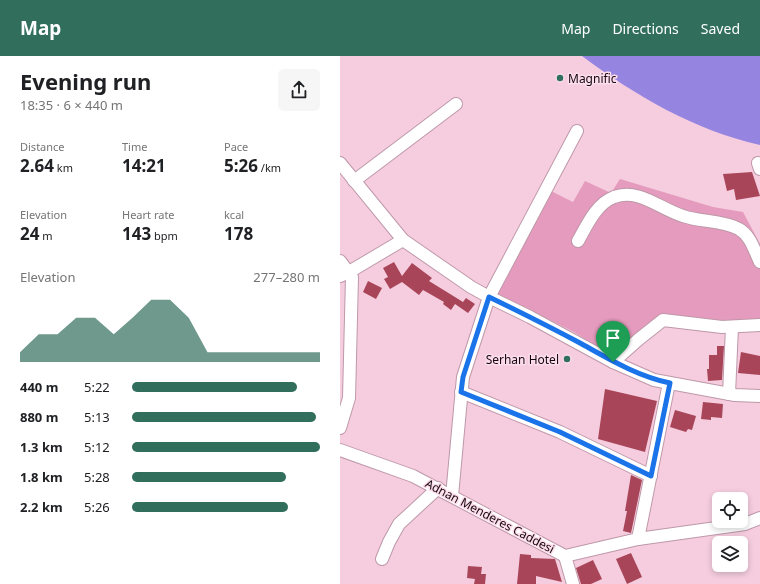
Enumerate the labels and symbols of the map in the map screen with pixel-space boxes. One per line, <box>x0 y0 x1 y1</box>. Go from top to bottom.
place label: Magnific <box>568 70 617 87</box>
marker: Magnific <box>555 73 565 83</box>
pin <box>596 321 630 362</box>
place label: Serhan Hotel <box>486 351 559 368</box>
marker: Serhan Hotel <box>562 354 572 364</box>
street label: Adnan Menderes Caddesi <box>422 475 558 557</box>

